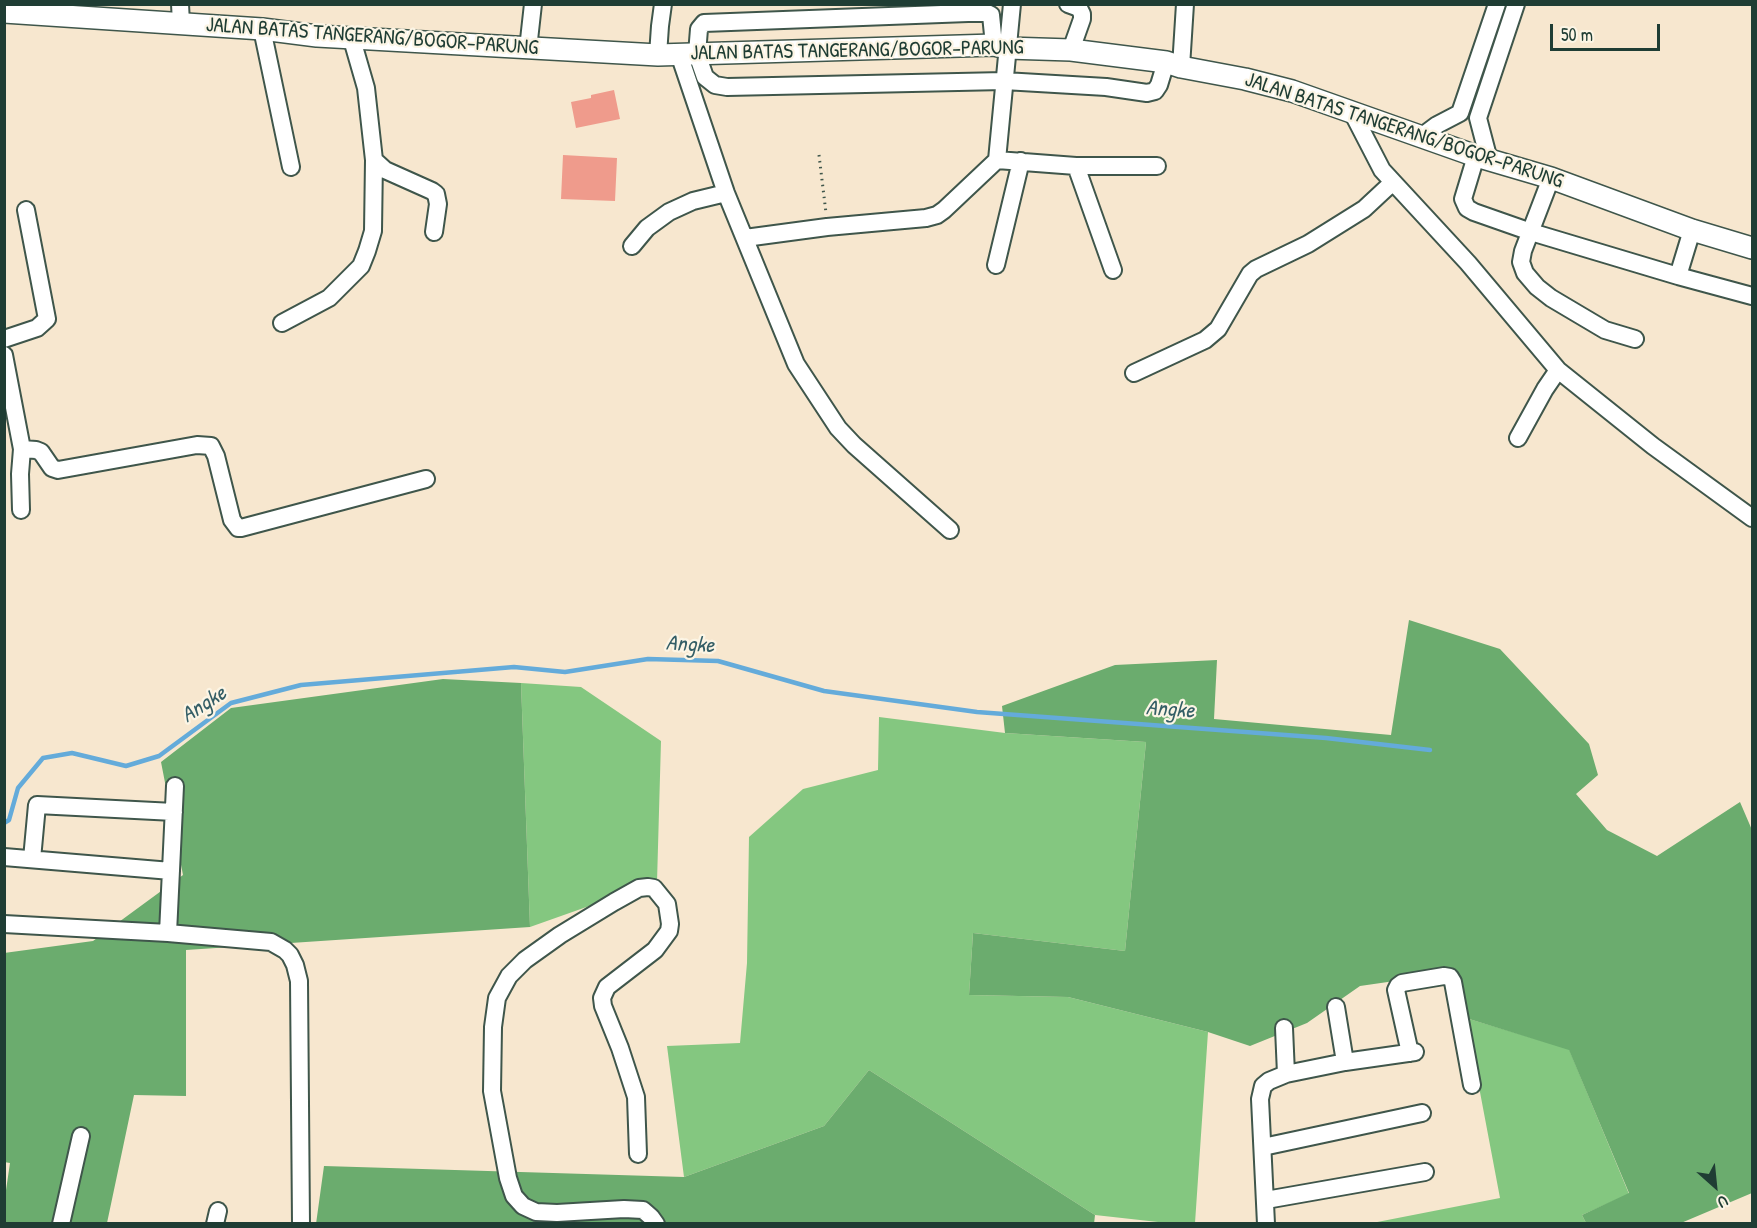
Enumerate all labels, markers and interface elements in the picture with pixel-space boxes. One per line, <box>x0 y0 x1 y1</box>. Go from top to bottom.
scale bar <box>1553 12 1662 50</box>
street label: JALAN BATAS TANGERANG/BOGOR–PARUNG <box>205 13 539 61</box>
text: 50 m <box>1561 22 1593 47</box>
street label: JALAN BATAS TANGERANG/BOGOR–PARUNG <box>690 35 1024 67</box>
street label: JALAN BATAS TANGERANG/BOGOR–PARUNG <box>1242 68 1566 194</box>
water label: Angke <box>665 631 715 659</box>
water label: Angke <box>177 681 231 729</box>
water label: Angke <box>1145 695 1195 725</box>
north arrow <box>1685 1156 1745 1216</box>
text: U <box>1714 1190 1732 1214</box>

